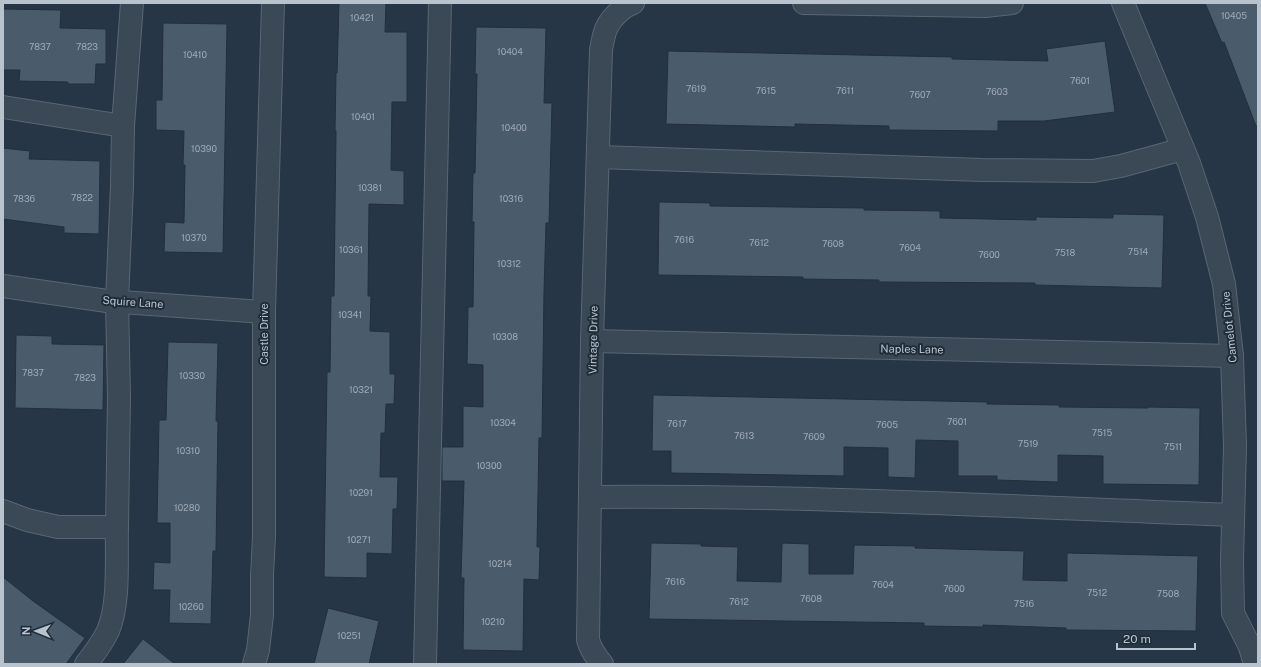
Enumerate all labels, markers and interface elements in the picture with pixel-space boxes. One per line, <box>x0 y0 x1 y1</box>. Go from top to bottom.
house number: 10405 <box>1221 10 1247 21</box>
house number: 10421 <box>350 12 374 23</box>
house number: 7837 <box>29 41 51 52</box>
house number: 7823 <box>76 41 98 52</box>
house number: 10404 <box>497 46 523 57</box>
house number: 10410 <box>183 49 207 60</box>
house number: 7601 <box>1070 75 1090 86</box>
house number: 7619 <box>686 83 706 94</box>
house number: 7615 <box>756 85 776 96</box>
house number: 7611 <box>836 85 854 96</box>
house number: 7603 <box>986 86 1008 97</box>
house number: 7607 <box>909 89 931 100</box>
house number: 10401 <box>351 111 375 122</box>
house number: 10400 <box>501 122 527 133</box>
house number: 10390 <box>191 143 217 154</box>
house number: 10381 <box>358 182 382 193</box>
house number: 7822 <box>71 192 93 203</box>
house number: 7836 <box>13 193 35 204</box>
house number: 10316 <box>499 193 523 204</box>
house number: 10370 <box>181 232 207 243</box>
house number: 7616 <box>674 234 694 245</box>
house number: 7612 <box>749 237 769 248</box>
house number: 7608 <box>822 238 844 249</box>
house number: 7604 <box>899 242 921 253</box>
house number: 10361 <box>339 244 363 255</box>
house number: 7514 <box>1128 246 1149 257</box>
house number: 7518 <box>1055 247 1075 258</box>
house number: 7600 <box>978 249 1000 260</box>
house number: 10312 <box>497 258 521 269</box>
street label: Camelot Drive <box>1219 291 1239 363</box>
street label: Squire Lane <box>102 294 164 310</box>
street label: Castle Drive <box>258 303 270 365</box>
street label: Vintage Drive <box>586 306 600 374</box>
house number: 10341 <box>338 309 362 320</box>
house number: 10308 <box>492 331 518 342</box>
street label: Naples Lane <box>880 342 944 356</box>
house number: 7837 <box>22 367 44 378</box>
house number: 10330 <box>179 370 205 381</box>
house number: 7823 <box>74 372 96 383</box>
house number: 10321 <box>349 384 373 395</box>
house number: 7601 <box>947 416 967 427</box>
house number: 10304 <box>490 417 516 428</box>
house number: 7617 <box>667 418 687 429</box>
house number: 7605 <box>876 419 898 430</box>
house number: 7515 <box>1092 427 1113 438</box>
house number: 7613 <box>734 430 754 441</box>
house number: 7609 <box>803 431 825 442</box>
house number: 7519 <box>1018 438 1039 449</box>
house number: 7511 <box>1164 441 1182 452</box>
house number: 10310 <box>176 445 200 456</box>
house number: 10300 <box>476 460 502 471</box>
house number: 10291 <box>349 487 373 498</box>
house number: 10280 <box>174 502 200 513</box>
house number: 10271 <box>347 534 371 545</box>
house number: 10214 <box>488 558 512 569</box>
house number: 7616 <box>665 576 685 587</box>
house number: 7604 <box>872 579 894 590</box>
house number: 7600 <box>943 583 965 594</box>
house number: 7512 <box>1087 587 1107 598</box>
house number: 7508 <box>1157 588 1179 599</box>
house number: 7608 <box>800 593 822 604</box>
house number: 7612 <box>729 596 749 607</box>
house number: 7516 <box>1014 598 1035 609</box>
house number: 10260 <box>178 601 204 612</box>
north arrow <box>16 611 56 651</box>
house number: 10210 <box>481 616 505 627</box>
scale bar <box>1117 625 1195 651</box>
text: N <box>20 626 32 635</box>
house number: 10251 <box>337 630 361 641</box>
text: 20 m <box>1123 632 1151 646</box>

